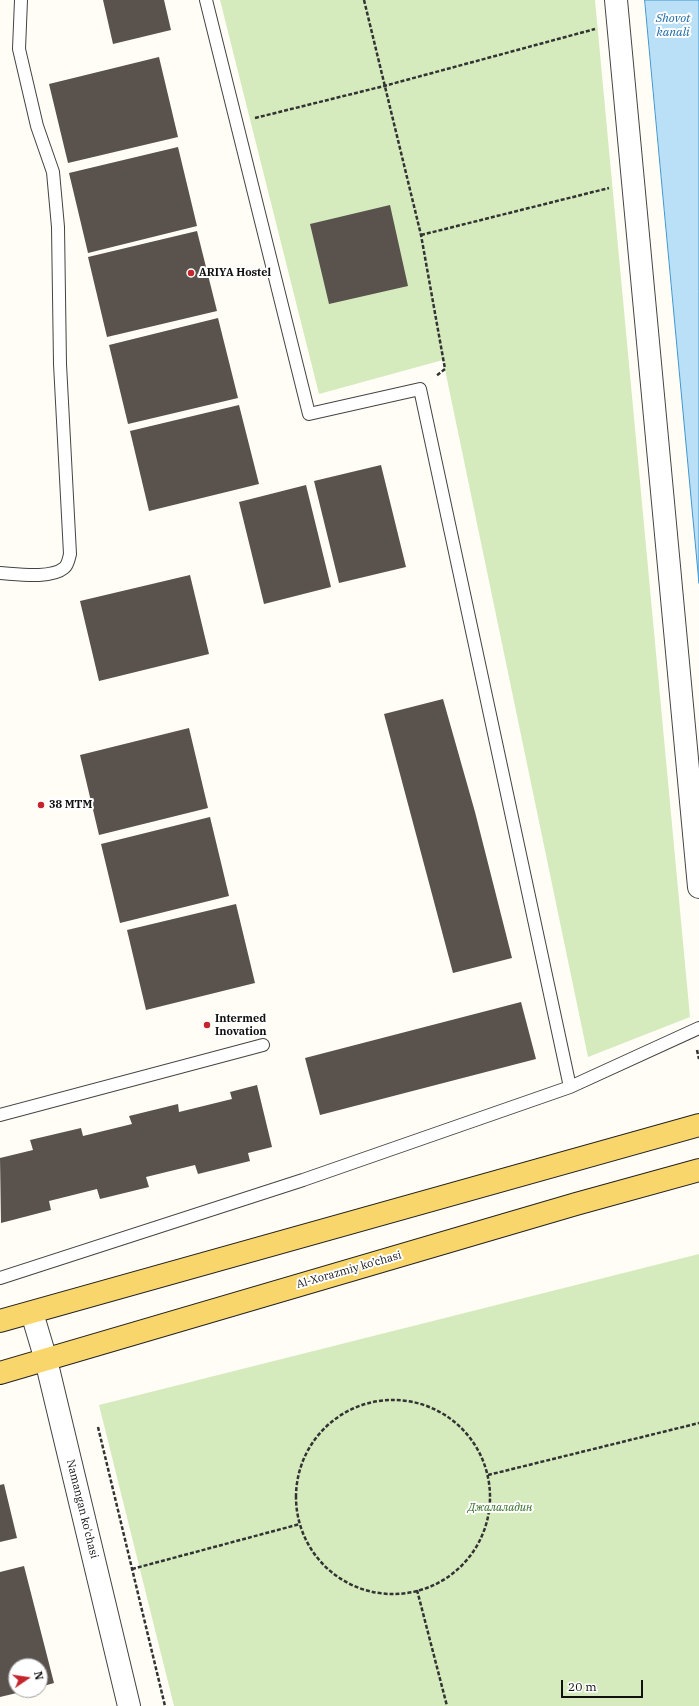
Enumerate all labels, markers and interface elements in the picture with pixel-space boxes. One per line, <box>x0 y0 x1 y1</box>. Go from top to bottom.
water label: Shovot kanali <box>656 12 690 40</box>
place label: ARIYA Hostel <box>199 266 271 280</box>
marker: ARIYA Hostel <box>186 268 196 278</box>
place label: 38 MTM <box>49 798 92 812</box>
marker: 38 MTM <box>36 800 46 810</box>
place label: Intermed Inovation <box>215 1012 267 1038</box>
marker: Intermed Inovation <box>202 1020 212 1030</box>
street label: Al-Xorazmiy ko’chasi <box>295 1249 403 1291</box>
street label: Namangan ko'chasi <box>63 1458 101 1560</box>
park label: Джалаладин <box>468 1501 532 1515</box>
north arrow <box>8 1658 48 1698</box>
text: N <box>31 1670 47 1681</box>
scale bar <box>563 1672 645 1698</box>
text: 20 m <box>568 1679 597 1694</box>

